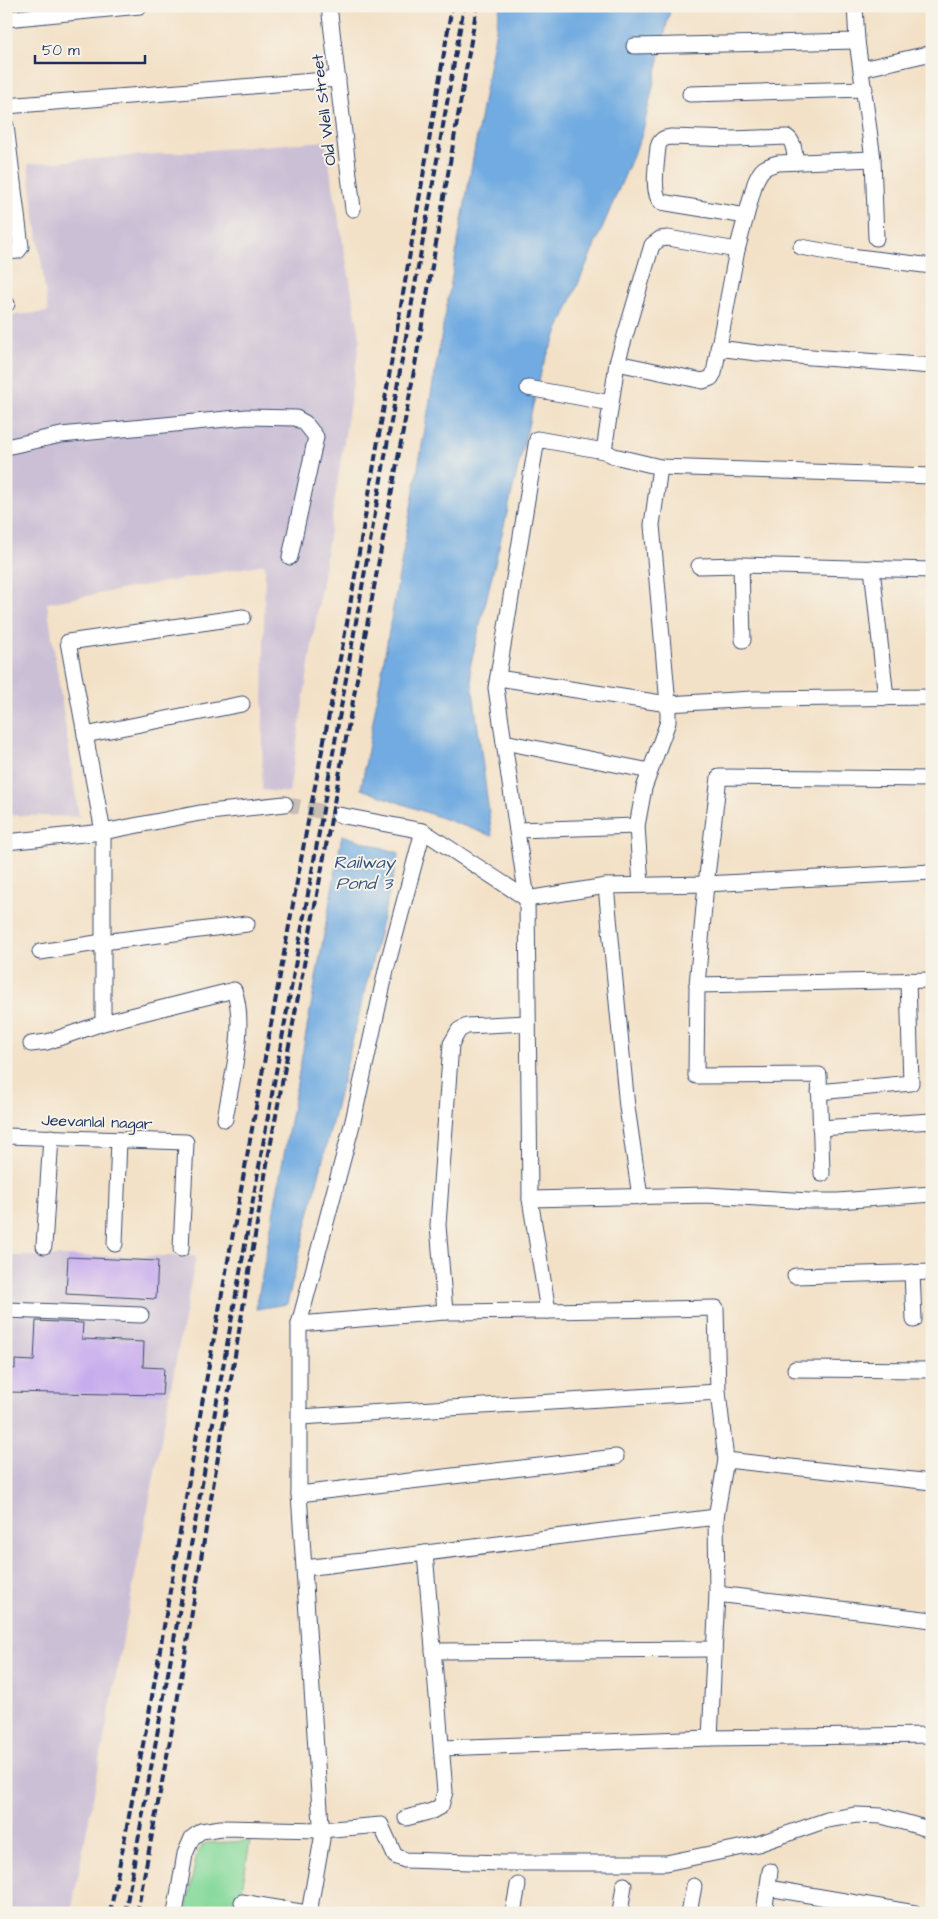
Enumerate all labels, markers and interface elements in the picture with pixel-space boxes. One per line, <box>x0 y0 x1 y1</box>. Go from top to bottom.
scale bar <box>35 32 145 64</box>
text: 50 m <box>42 40 80 61</box>
street label: Old Well Street <box>306 52 342 167</box>
water label: Railway Pond 3 <box>333 850 397 896</box>
street label: Jeevanlal nagar <box>41 1109 153 1136</box>

